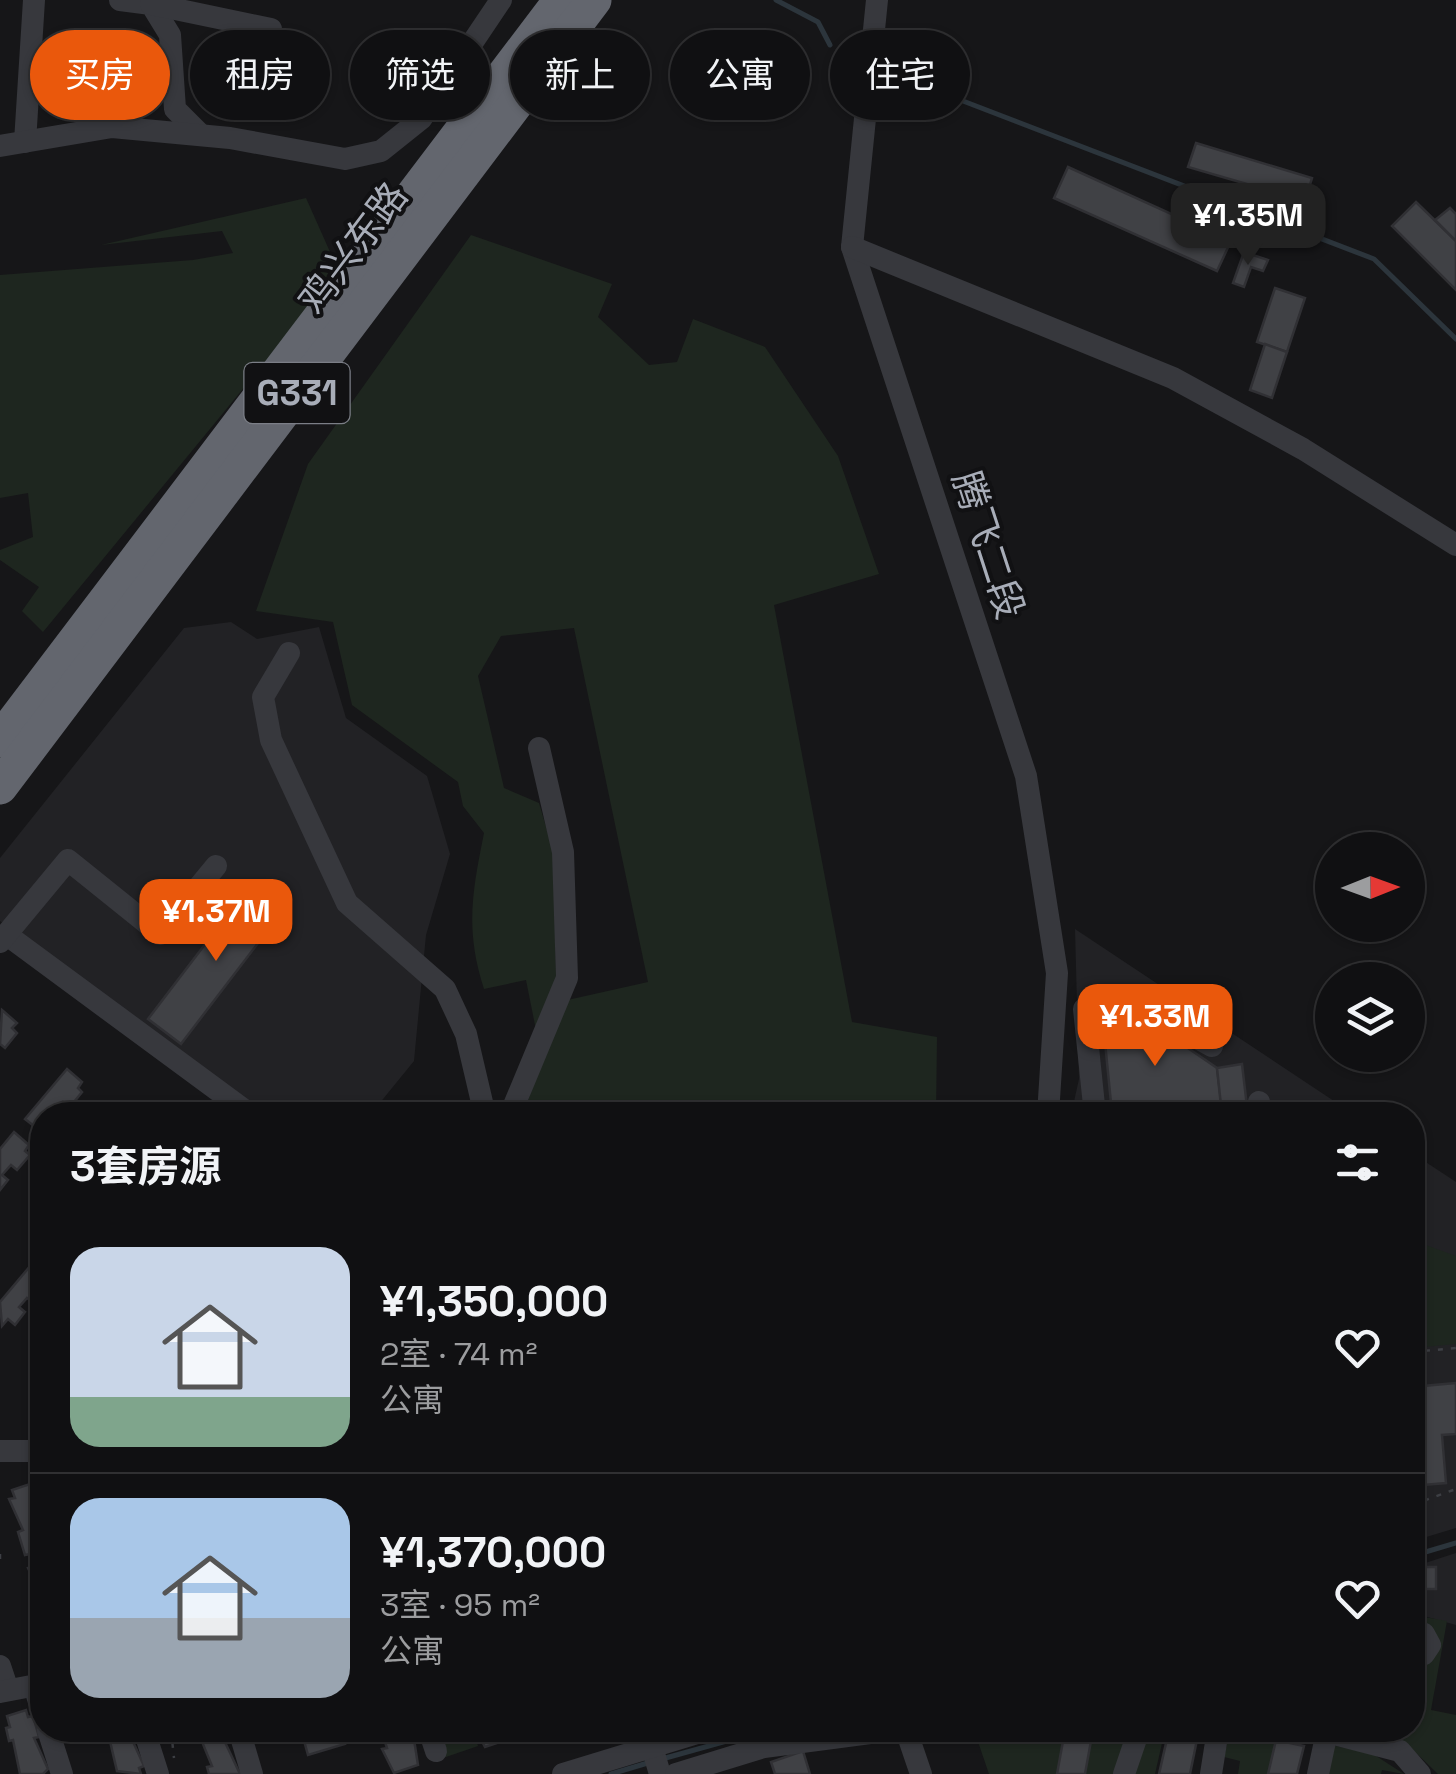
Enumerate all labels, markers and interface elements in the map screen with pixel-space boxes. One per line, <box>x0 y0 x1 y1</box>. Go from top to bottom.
chip: 买房 <box>30 30 170 120</box>
chip: 租房 <box>190 30 330 120</box>
chip: 筛选 <box>350 30 490 120</box>
chip: 新上 <box>510 30 650 120</box>
chip: 公寓 <box>670 30 810 120</box>
chip: 住宅 <box>830 30 970 120</box>
street label: 鸡兴东路 <box>288 173 418 323</box>
pin: ¥1.35M <box>1167 183 1329 268</box>
text: ¥1.35M <box>1193 195 1303 235</box>
road number: G331 <box>244 363 350 423</box>
street label: 腾飞二段 <box>942 465 1034 625</box>
north arrow <box>1315 832 1425 942</box>
map controls <box>1315 832 1425 1072</box>
pin: ¥1.37M <box>135 879 297 964</box>
text: ¥1.37M <box>161 891 271 931</box>
button: layers <box>1315 962 1425 1072</box>
pin: ¥1.33M <box>1074 984 1236 1069</box>
text: ¥1.33M <box>1100 996 1210 1036</box>
icon: filters <box>1330 1135 1385 1190</box>
text: 3套房源 <box>70 1140 222 1193</box>
text: ¥1,350,000 <box>380 1275 608 1328</box>
icon: home <box>150 1287 270 1407</box>
icon: heart <box>1330 1320 1385 1375</box>
text: 2室 · 74 m² <box>380 1334 537 1374</box>
text: 公寓 <box>380 1380 444 1420</box>
text: ¥1,370,000 <box>380 1526 606 1579</box>
icon: home <box>150 1538 270 1658</box>
icon: heart <box>1330 1571 1385 1626</box>
text: 3室 · 95 m² <box>380 1585 540 1625</box>
text: 公寓 <box>380 1631 444 1671</box>

